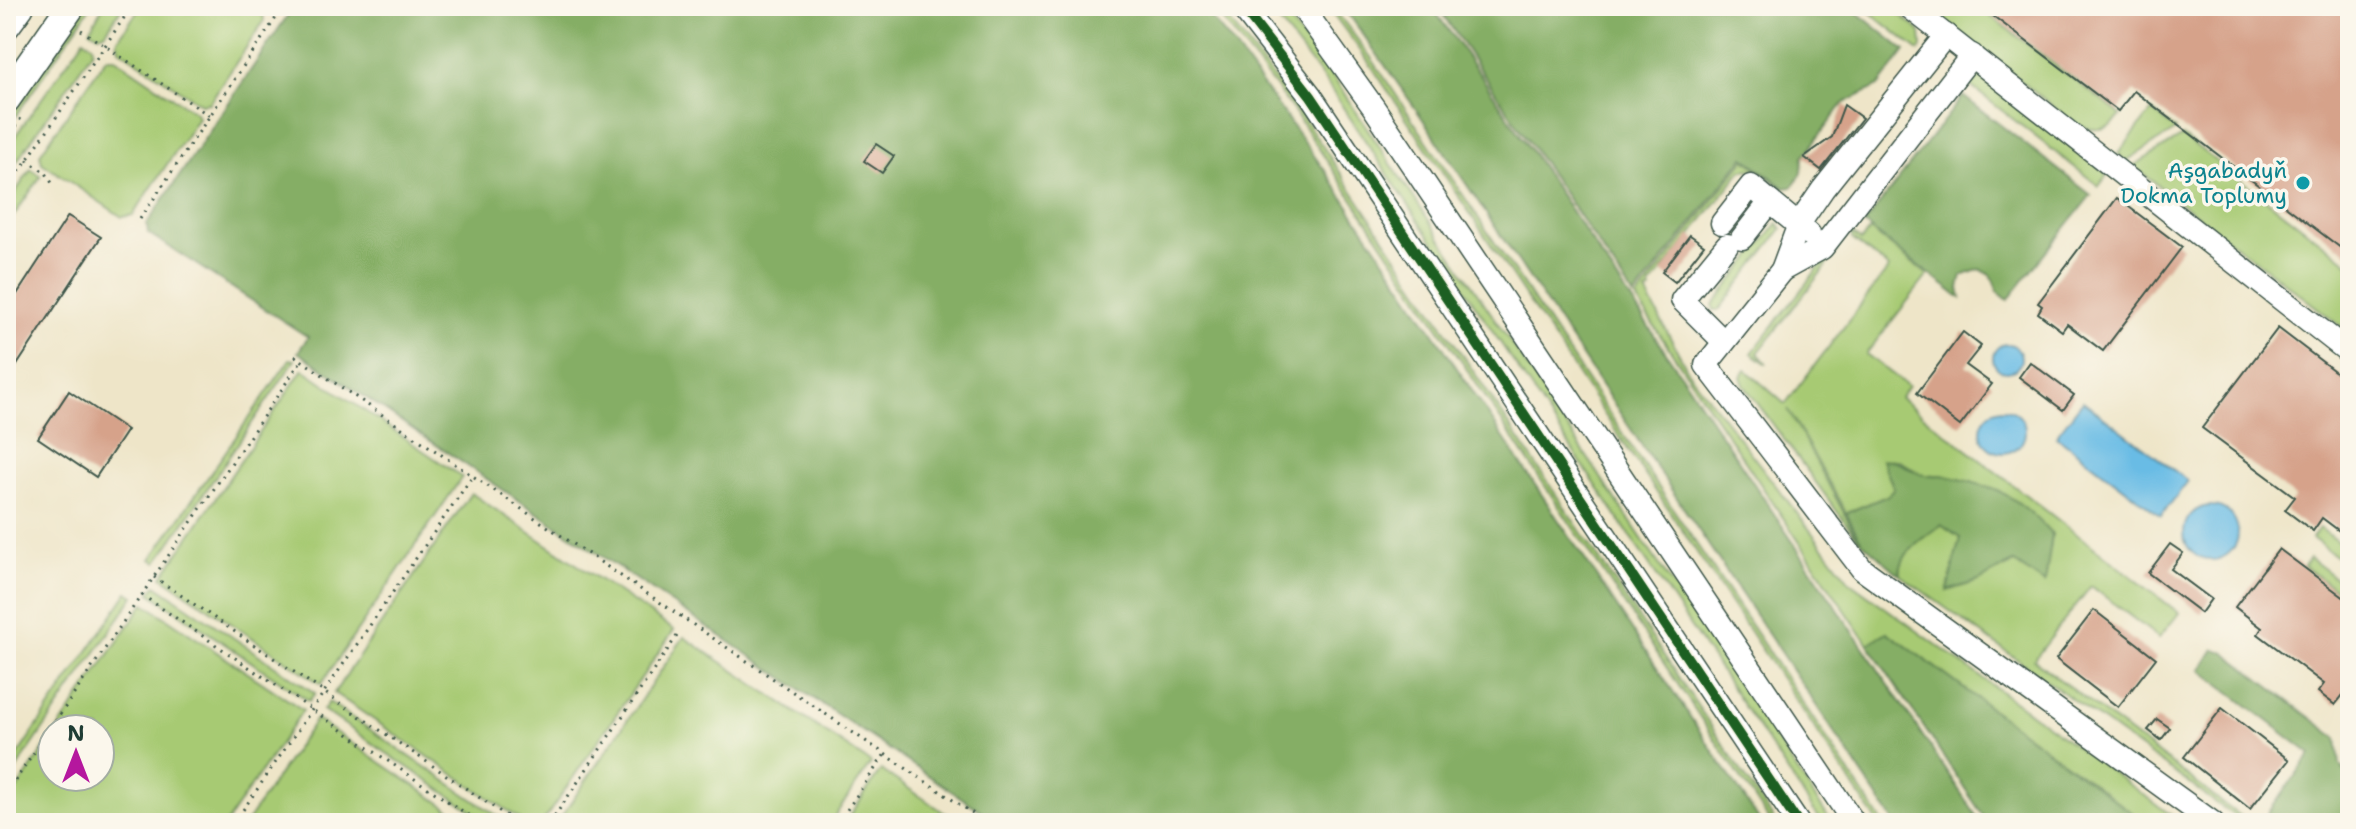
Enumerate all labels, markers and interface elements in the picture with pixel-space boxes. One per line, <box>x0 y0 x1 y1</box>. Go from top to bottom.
place label: Aşgabadyň Dokma Toplumy <box>2120 156 2287 210</box>
marker: Aşgabadyň Dokma Toplumy <box>2294 174 2312 192</box>
north arrow <box>36 713 116 793</box>
text: N <box>67 719 85 748</box>

